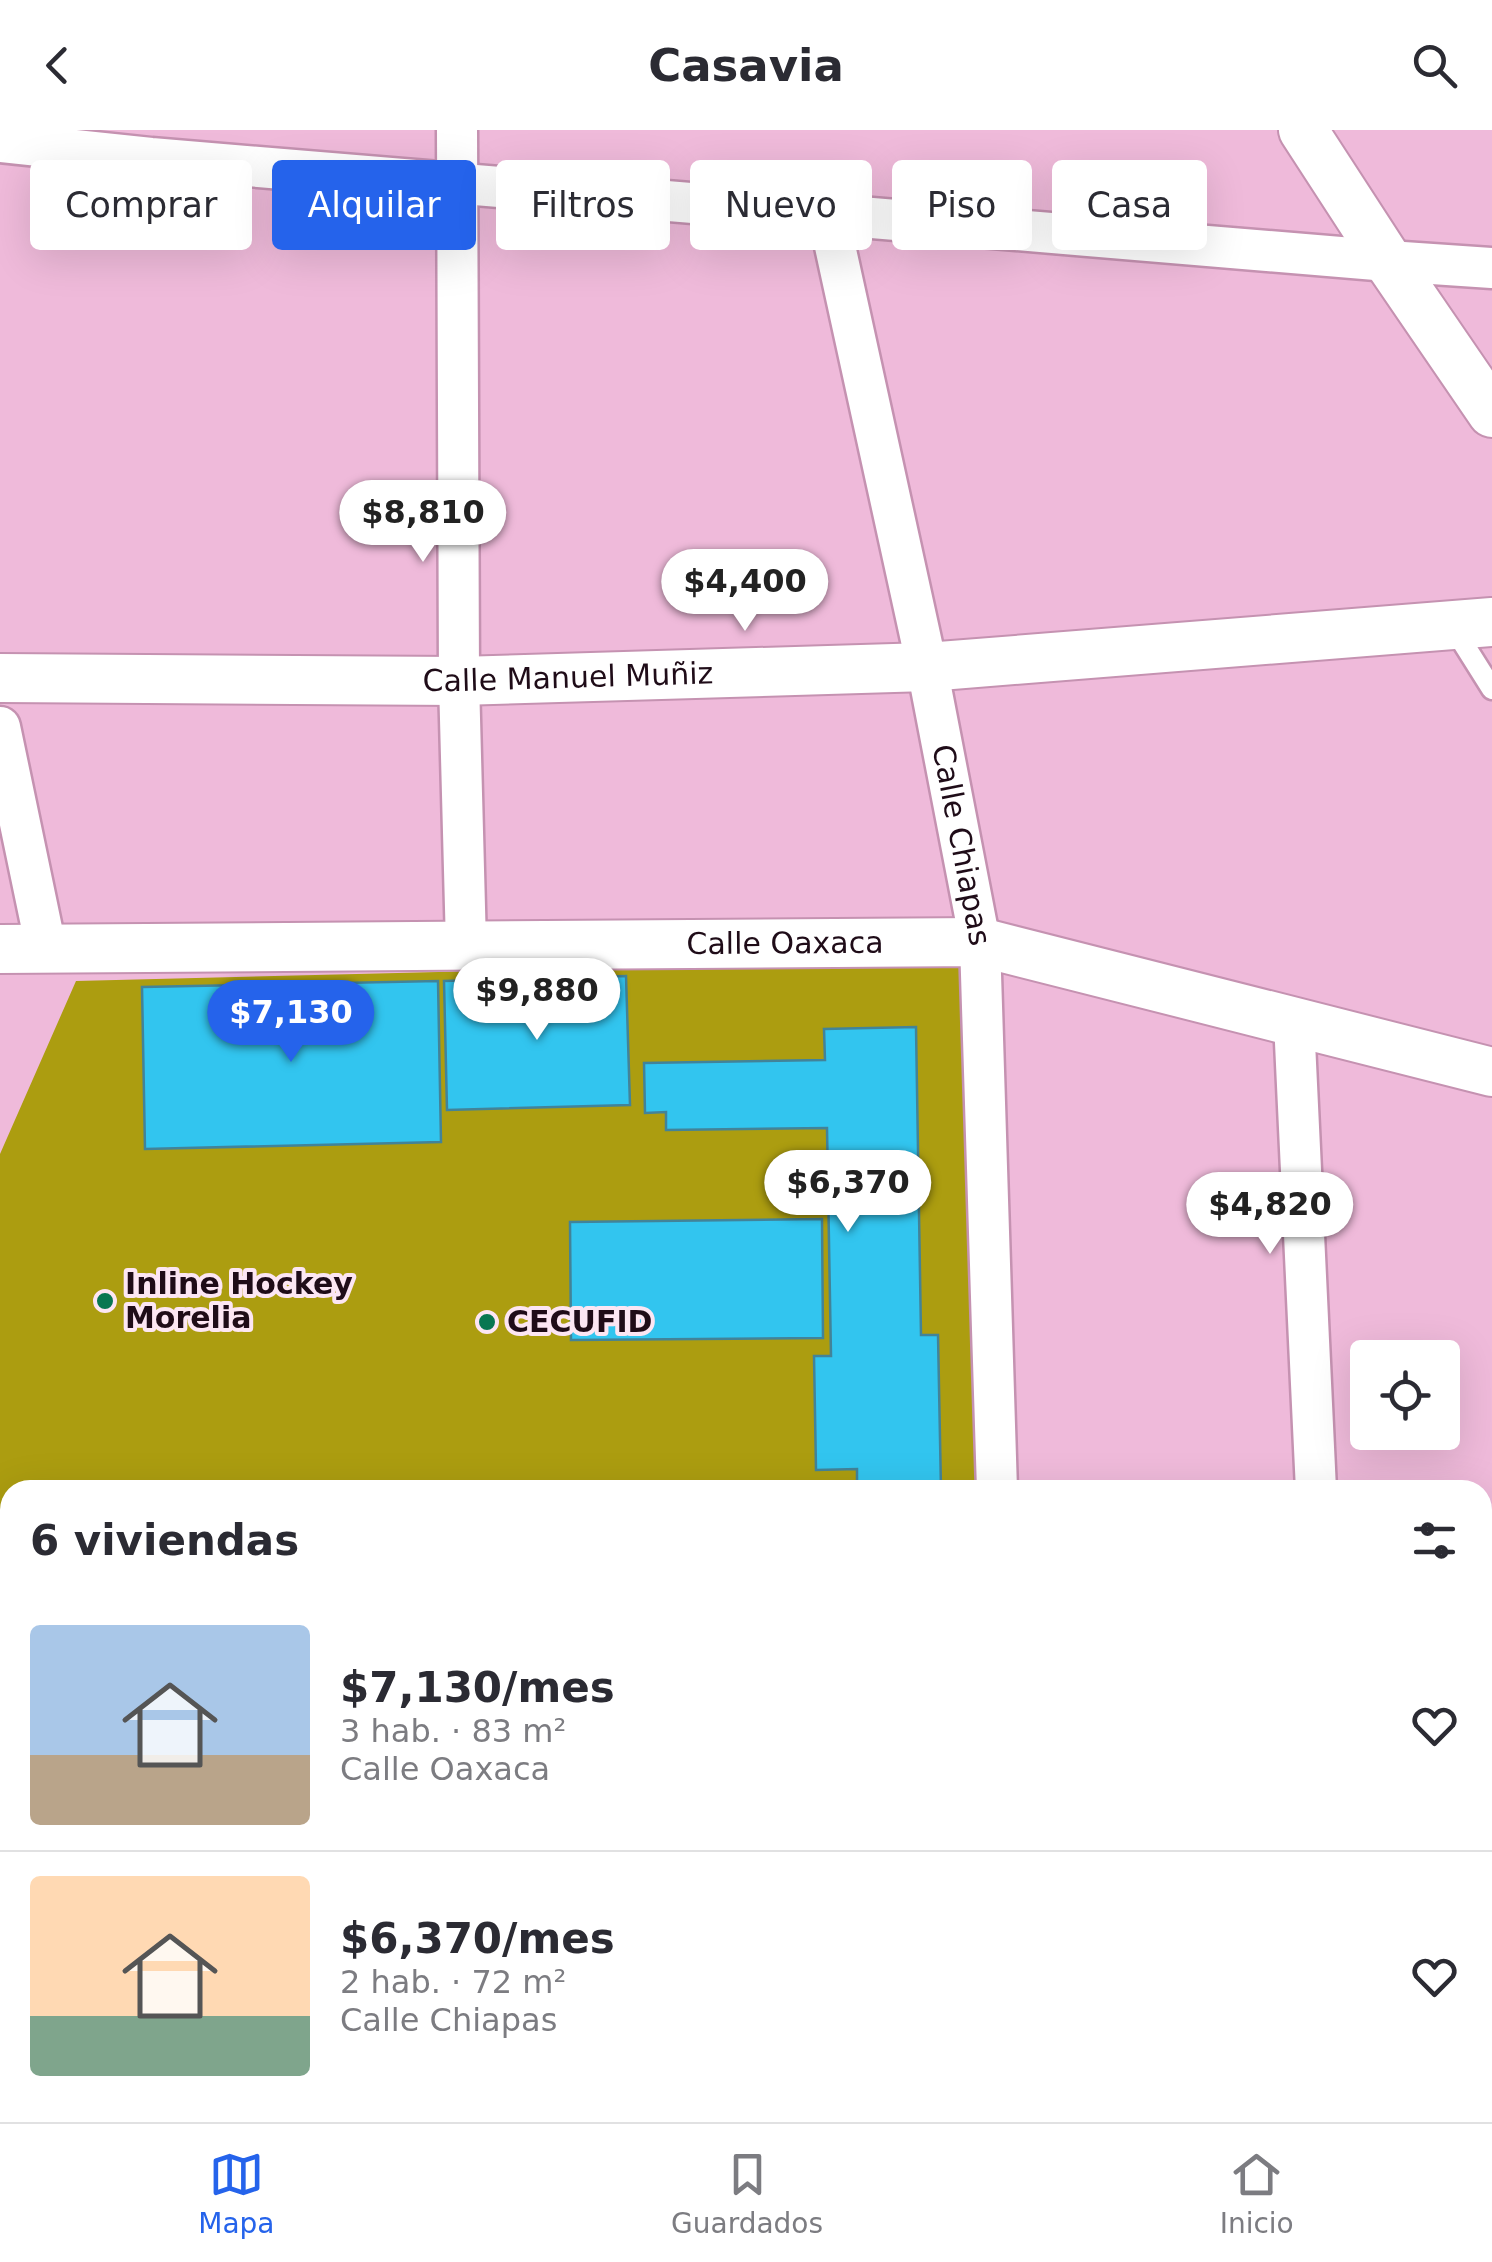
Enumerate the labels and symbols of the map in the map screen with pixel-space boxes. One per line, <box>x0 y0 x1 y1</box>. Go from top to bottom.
pin: $8,810 <box>342 480 504 565</box>
pin: $4,400 <box>664 549 826 634</box>
street label: Calle Manuel Muñiz <box>423 655 714 698</box>
street label: Calle Chiapas <box>925 742 998 948</box>
street label: Calle Oaxaca <box>686 925 884 961</box>
pin: $9,880 <box>456 958 618 1043</box>
pin: $7,130 <box>210 980 372 1065</box>
pin: $6,370 <box>767 1150 929 1235</box>
pin: $4,820 <box>1189 1172 1351 1257</box>
place label: Inline Hockey Morelia <box>125 1266 353 1335</box>
marker: Inline Hockey Morelia <box>94 1290 116 1312</box>
place label: CECUFID <box>507 1304 652 1339</box>
marker: CECUFID <box>476 1311 498 1333</box>

